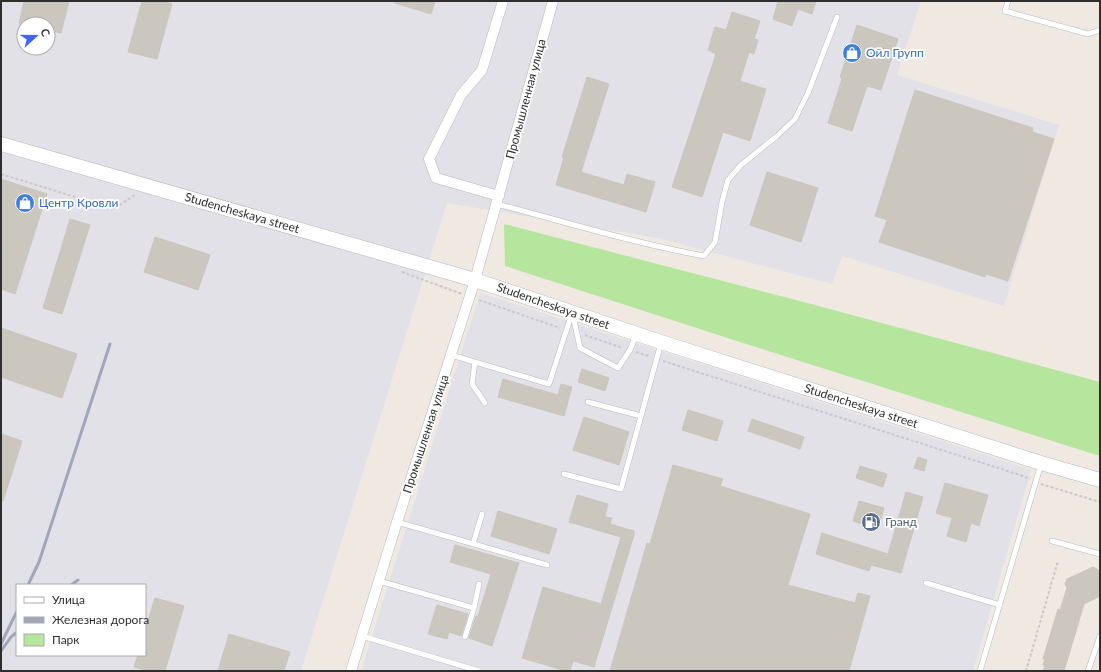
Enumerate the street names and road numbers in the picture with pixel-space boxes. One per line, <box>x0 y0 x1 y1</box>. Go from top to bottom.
street label: Промышленная улица <box>502 37 549 161</box>
street label: Studencheskaya street <box>183 189 302 236</box>
street label: Studencheskaya street <box>495 279 612 332</box>
street label: Промышленная улица <box>399 373 452 495</box>
street label: Studencheskaya street <box>802 380 920 431</box>

